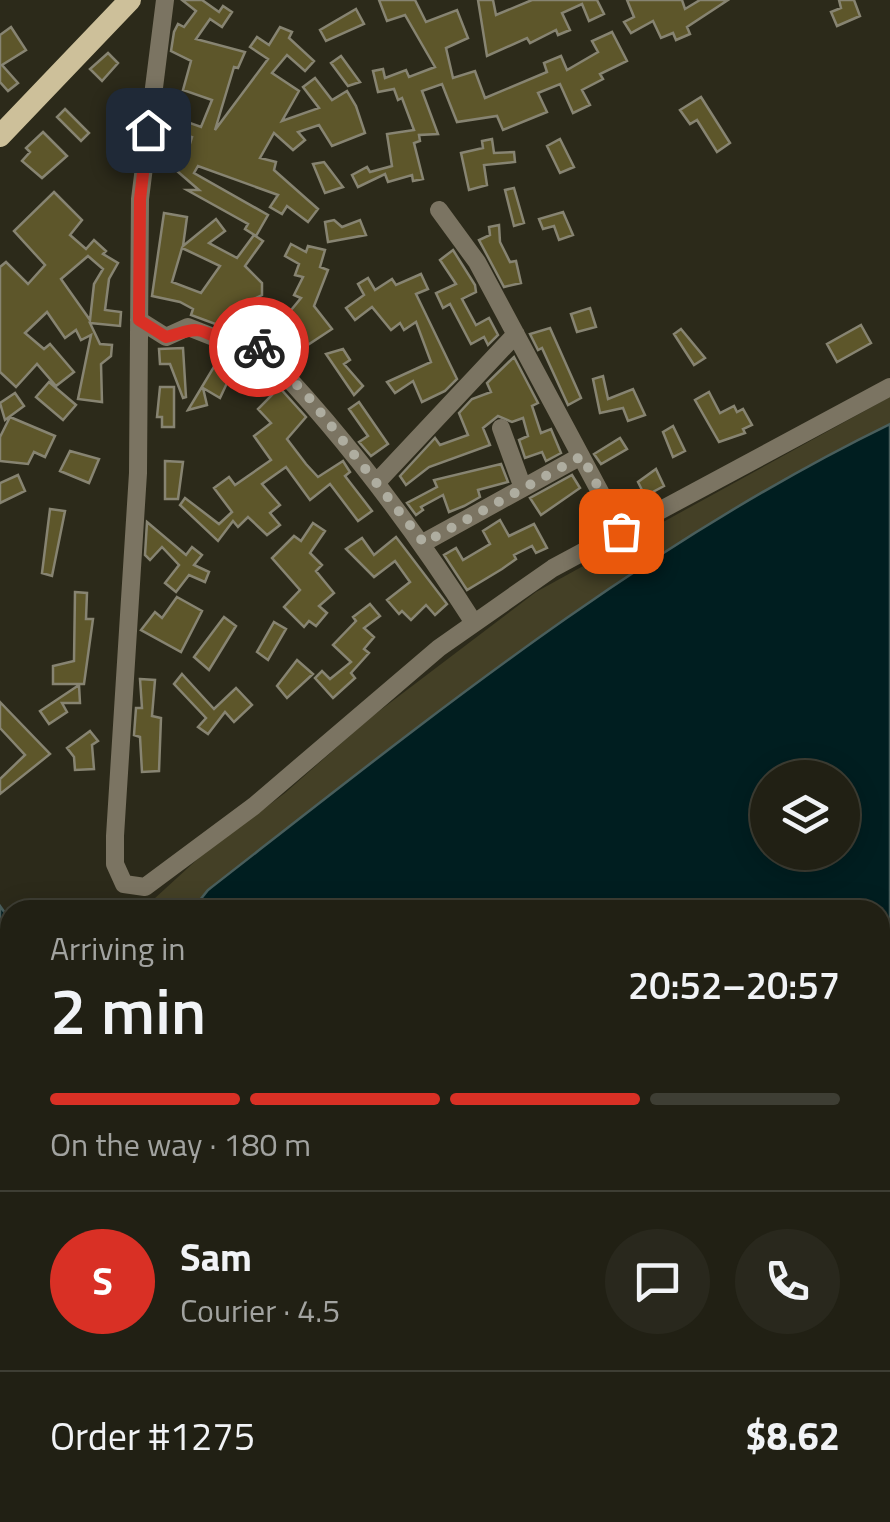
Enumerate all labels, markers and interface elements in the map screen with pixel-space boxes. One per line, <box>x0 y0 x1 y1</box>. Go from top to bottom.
pin <box>106 88 191 173</box>
icon: home <box>121 103 176 158</box>
courier <box>209 297 309 397</box>
icon: bike <box>232 320 287 375</box>
pin <box>579 489 664 574</box>
icon: bag <box>594 504 649 559</box>
map controls <box>750 760 860 870</box>
button: layers <box>750 760 860 870</box>
text: Arriving in <box>50 924 186 972</box>
text: 20:52–20:57 <box>628 956 840 1014</box>
text: 2 min <box>50 960 206 1059</box>
text: On the way · 180 m <box>50 1120 311 1168</box>
text: Sam <box>180 1228 252 1286</box>
button: chat <box>605 1229 710 1334</box>
button: phone <box>735 1229 840 1334</box>
text: S <box>92 1252 113 1310</box>
text: Courier · 4.5 <box>180 1286 340 1334</box>
text: Order #1275 <box>50 1407 255 1465</box>
text: $8.62 <box>745 1407 840 1465</box>

